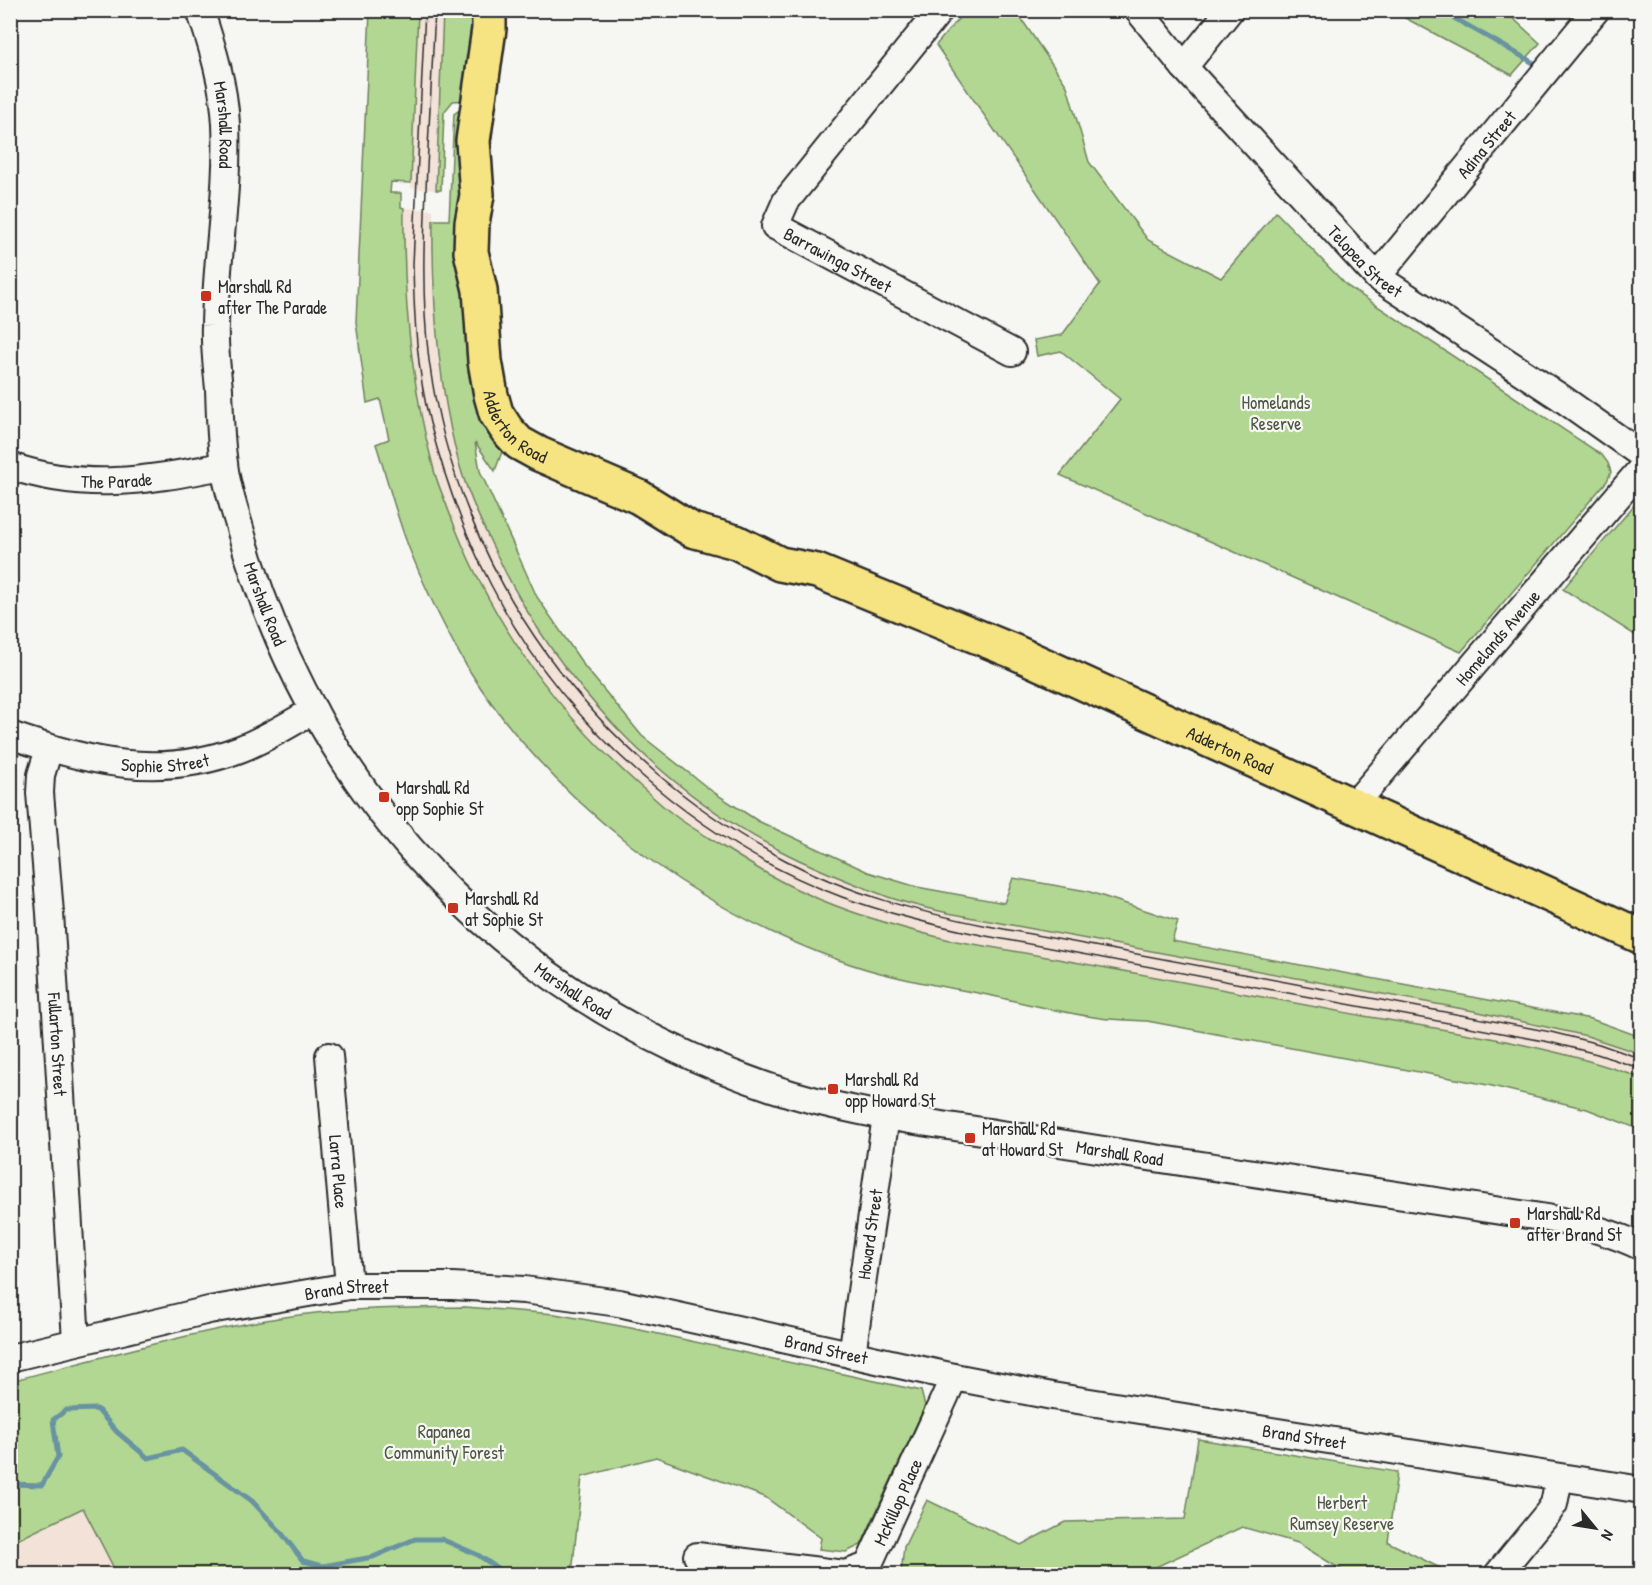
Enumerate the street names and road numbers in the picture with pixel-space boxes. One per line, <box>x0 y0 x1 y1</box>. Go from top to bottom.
street label: Marshall Road <box>208 79 239 169</box>
street label: Adina Street <box>1451 104 1522 183</box>
street label: Telopea Street <box>1322 219 1408 303</box>
street label: Barrawinga Street <box>780 221 897 299</box>
street label: Adderton Road <box>478 388 551 469</box>
street label: The Parade <box>80 466 153 494</box>
street label: Marshall Road <box>238 559 293 649</box>
street label: Homelands Avenue <box>1449 584 1545 691</box>
street label: Adderton Road <box>1183 719 1277 780</box>
street label: Sophie Street <box>120 746 212 778</box>
street label: Marshall Road <box>530 956 617 1025</box>
street label: Fullarton Street <box>42 991 74 1097</box>
street label: Marshall Road <box>1074 1133 1165 1172</box>
street label: Larra Place <box>323 1134 355 1209</box>
street label: Howard Street <box>850 1187 888 1281</box>
street label: Brand Street <box>303 1274 389 1306</box>
street label: Brand Street <box>782 1327 871 1370</box>
street label: Brand Street <box>1261 1417 1349 1455</box>
street label: McKillop Place <box>867 1454 928 1549</box>

